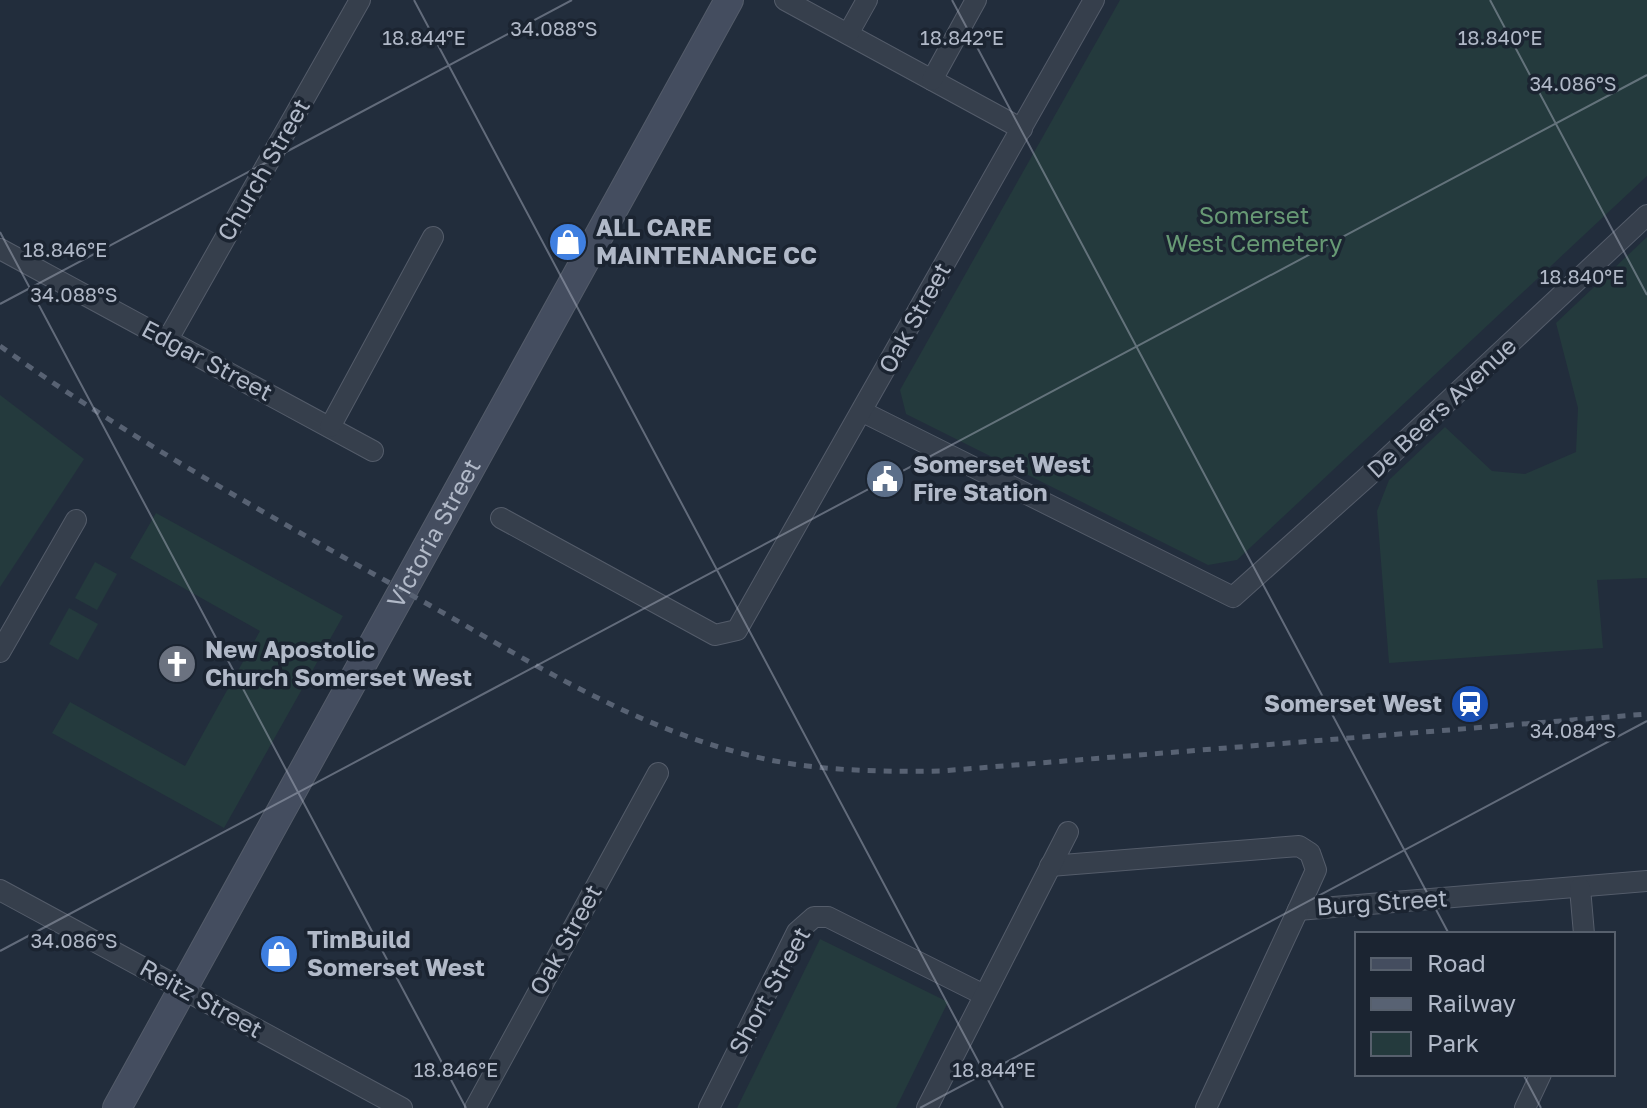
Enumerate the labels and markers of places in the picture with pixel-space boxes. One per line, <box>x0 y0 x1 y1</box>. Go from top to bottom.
place label: ALL CARE MAINTENANCE CC <box>596 212 817 269</box>
shop icon: ALL CARE MAINTENANCE CC <box>547 221 589 263</box>
place label: Somerset West Fire Station <box>913 449 1091 506</box>
public building icon: Somerset West Fire Station <box>864 458 906 500</box>
place label: New Apostolic Church Somerset West <box>205 634 472 691</box>
church icon: New Apostolic Church Somerset West <box>156 643 198 685</box>
station icon: Somerset West <box>1449 683 1491 725</box>
place label: Somerset West <box>1264 688 1442 717</box>
place label: TimBuild Somerset West <box>307 924 485 981</box>
shop icon: TimBuild Somerset West <box>258 933 300 975</box>

